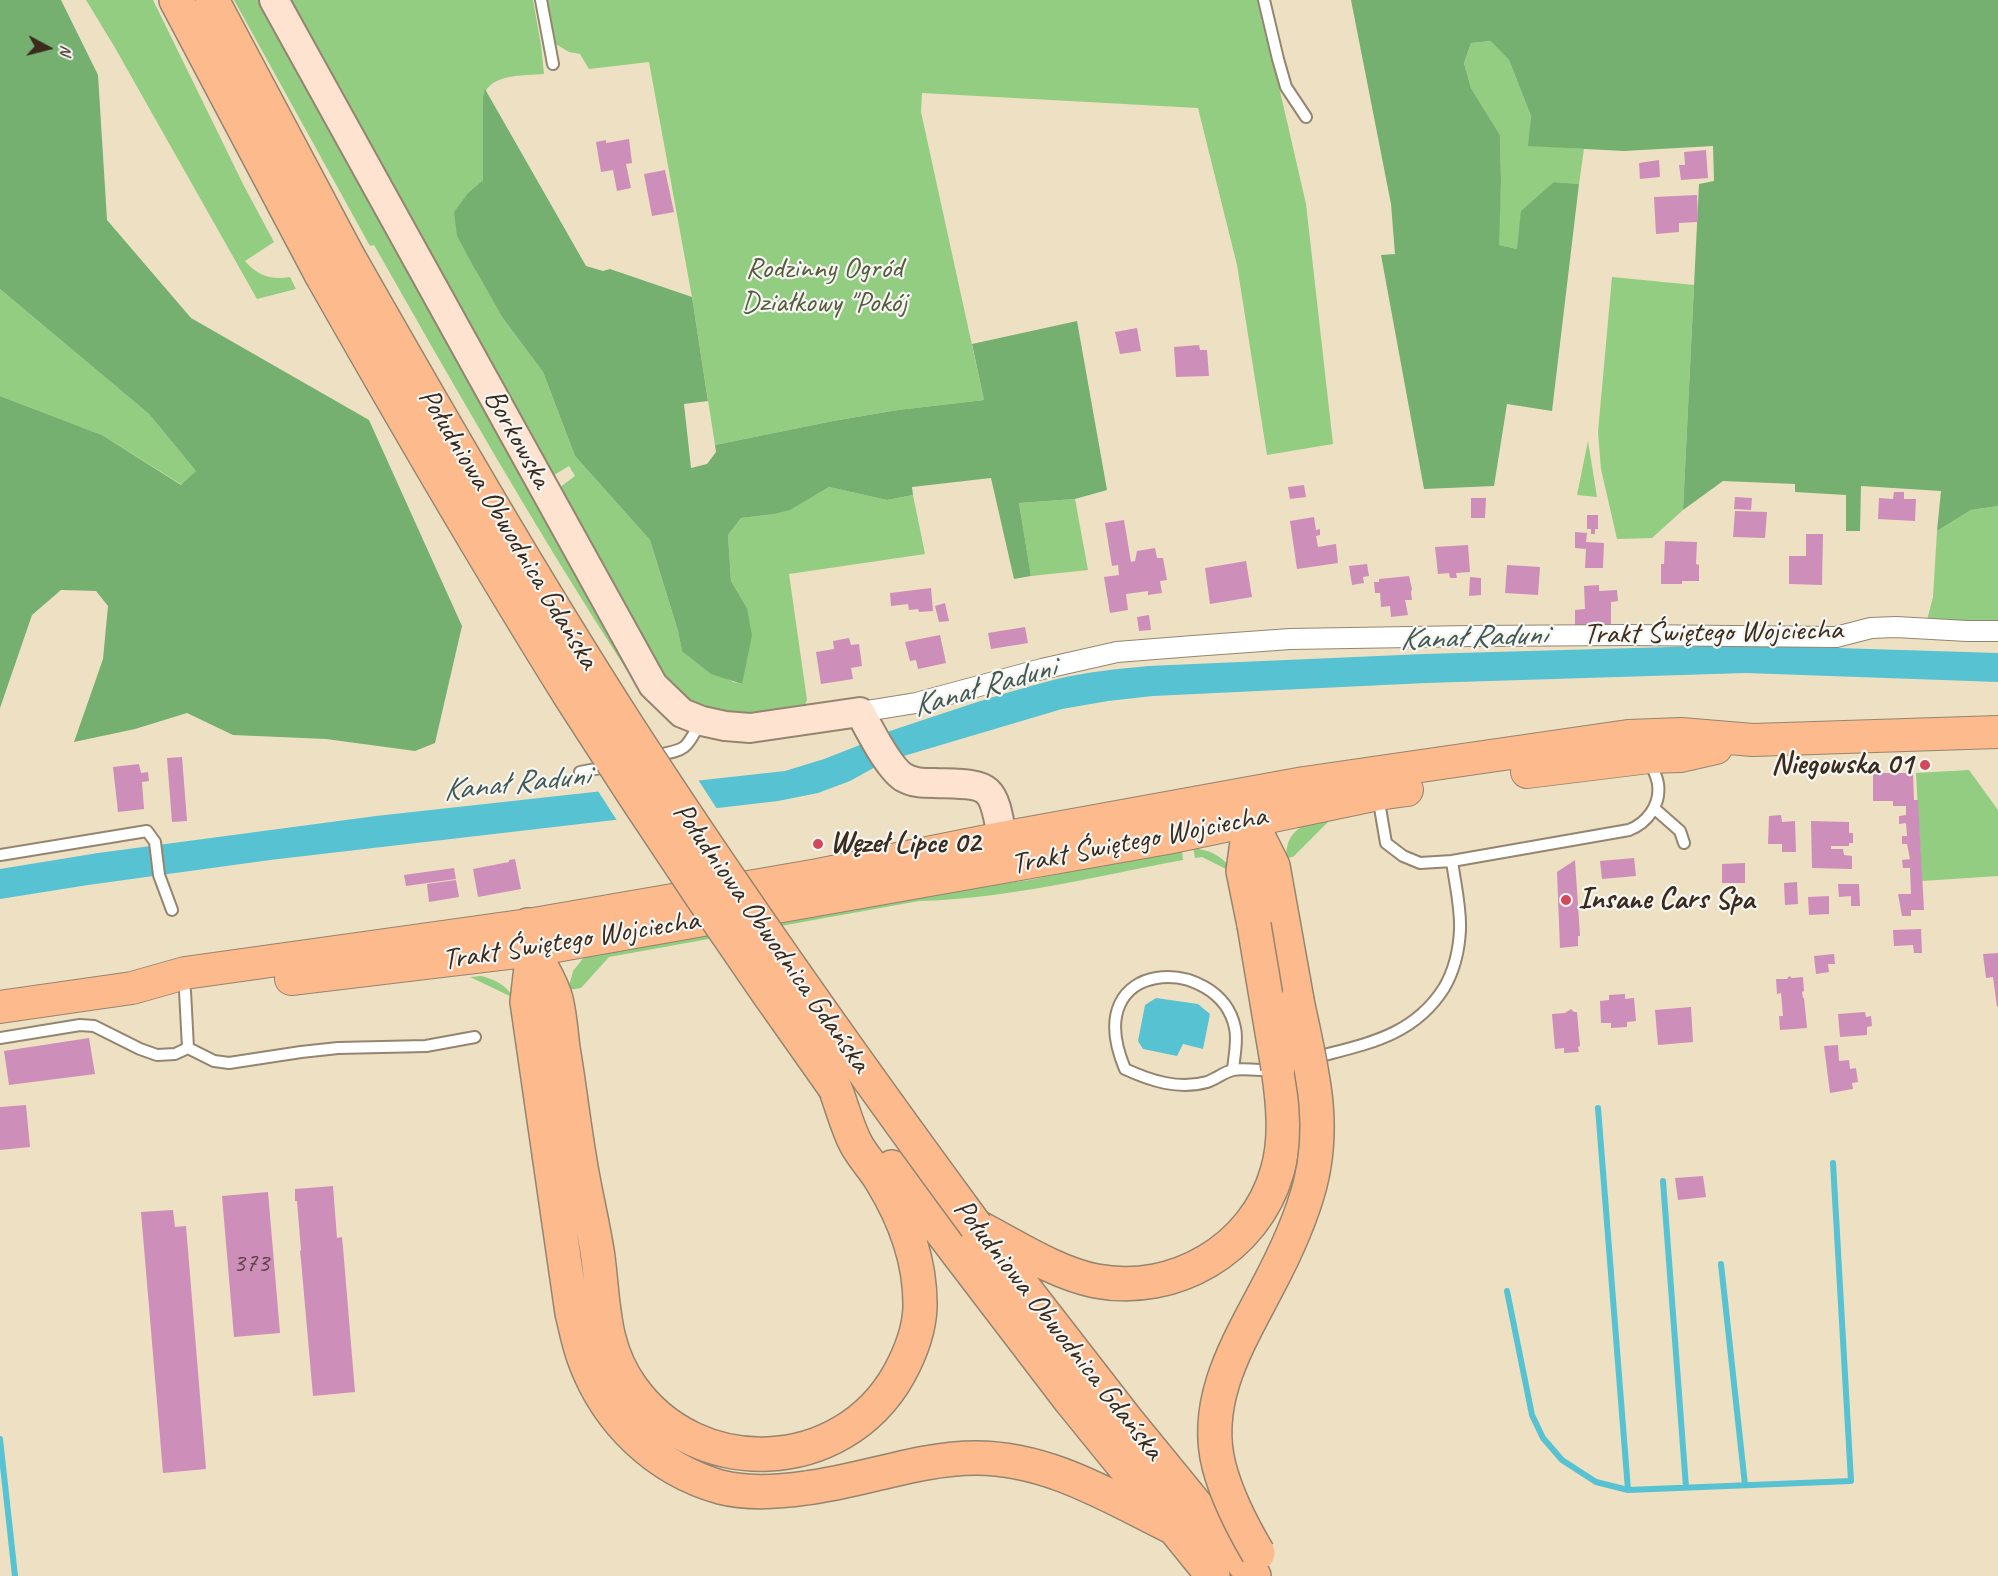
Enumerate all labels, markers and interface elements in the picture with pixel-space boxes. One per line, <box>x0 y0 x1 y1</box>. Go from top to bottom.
north arrow <box>18 18 78 78</box>
text: N <box>55 44 76 56</box>
park label: Rodzinny Ogród Działkowy "Pokój <box>741 251 907 322</box>
street label: Południowa Obwodnica Gdańska <box>410 382 606 676</box>
street label: Borkowska <box>475 383 559 495</box>
street label: Trakt Świętego Wojciecha <box>1583 613 1843 653</box>
water label: Kanał Raduni <box>1399 616 1547 660</box>
water label: Kanał Raduni <box>908 649 1060 727</box>
place label: Niegowska 01 <box>1771 747 1913 783</box>
water label: Kanał Raduni <box>441 757 591 811</box>
marker: Niegowska 01 <box>1918 758 1932 772</box>
street label: Południowa Obwodnica Gdańska <box>664 796 878 1080</box>
street label: Trakt Świętego Wojciecha <box>1008 799 1270 883</box>
place label: Węzeł Lipce 02 <box>830 826 980 862</box>
marker: Węzeł Lipce 02 <box>811 837 825 851</box>
place label: Insane Cars Spa <box>1578 882 1754 918</box>
marker: Insane Cars Spa <box>1559 893 1573 907</box>
street label: Trakt Świętego Wojciecha <box>440 903 702 979</box>
street label: Południowa Obwodnica Gdańska <box>945 1192 1171 1468</box>
house number: 373 <box>233 1248 269 1280</box>

